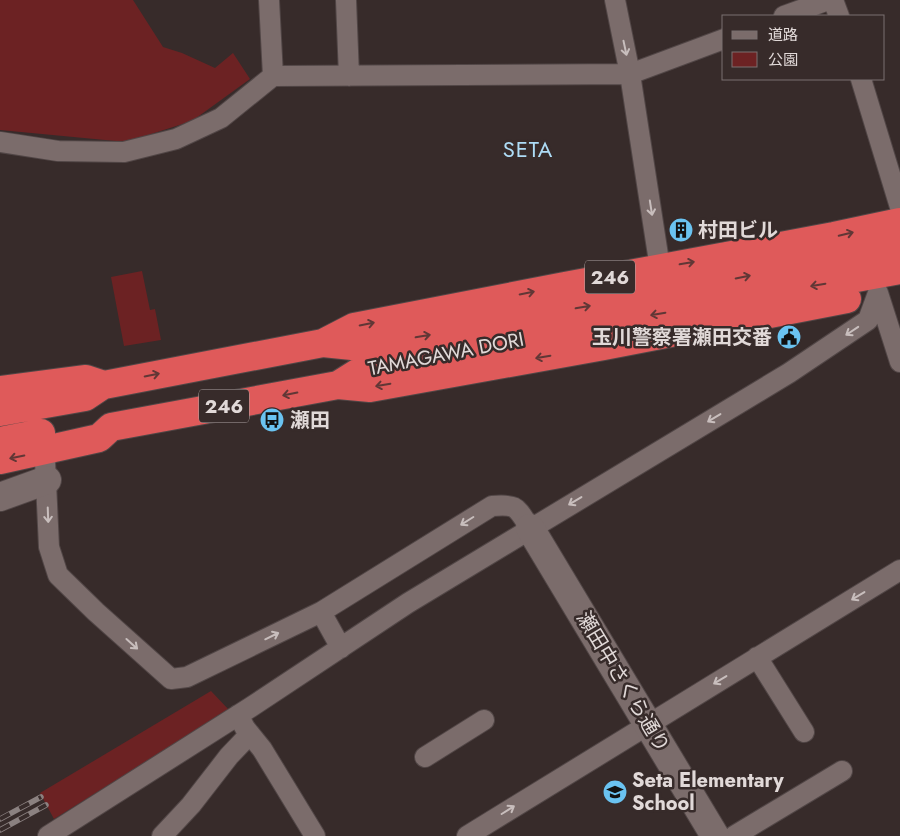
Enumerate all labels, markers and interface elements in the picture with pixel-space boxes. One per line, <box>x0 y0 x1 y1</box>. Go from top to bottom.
legend <box>722 15 885 80</box>
text: 道路 <box>768 24 798 46</box>
one-way arrow <box>620 39 630 55</box>
text: 公園 <box>768 49 798 71</box>
district label: SETA <box>503 133 553 165</box>
one-way arrow <box>646 200 656 216</box>
place label: 村田ビル <box>698 216 778 245</box>
building icon: 村田ビル <box>668 217 694 243</box>
one-way arrow <box>838 228 854 238</box>
one-way arrow <box>678 258 694 268</box>
road number: 246 <box>585 260 635 294</box>
one-way arrow <box>734 272 750 282</box>
one-way arrow <box>810 281 826 290</box>
one-way arrow <box>519 288 535 297</box>
one-way arrow <box>574 301 590 311</box>
one-way arrow <box>650 310 666 319</box>
one-way arrow <box>359 319 375 328</box>
place label: 玉川警察署瀬田交番 <box>592 323 772 352</box>
public building icon: 玉川警察署瀬田交番 <box>776 324 802 350</box>
street label: TAMAGAWA DORI <box>366 325 526 383</box>
one-way arrow <box>845 327 859 337</box>
one-way arrow <box>415 331 431 341</box>
one-way arrow <box>535 353 551 363</box>
one-way arrow <box>144 370 160 380</box>
one-way arrow <box>375 381 391 391</box>
one-way arrow <box>282 389 298 399</box>
road number: 246 <box>199 390 249 422</box>
place label: 瀬田 <box>290 406 330 435</box>
bus stop icon: 瀬田 <box>259 407 285 433</box>
one-way arrow <box>708 413 722 423</box>
one-way arrow <box>9 453 25 462</box>
one-way arrow <box>568 497 582 507</box>
one-way arrow <box>43 507 52 523</box>
one-way arrow <box>461 517 475 527</box>
one-way arrow <box>852 591 866 601</box>
street label: 瀬田中さくら通り <box>569 606 677 758</box>
one-way arrow <box>264 631 279 641</box>
one-way arrow <box>125 638 138 650</box>
one-way arrow <box>713 676 727 686</box>
place label: Seta Elementary School <box>632 766 784 818</box>
school or university icon: Seta Elementary School <box>602 779 628 805</box>
one-way arrow <box>501 805 515 815</box>

